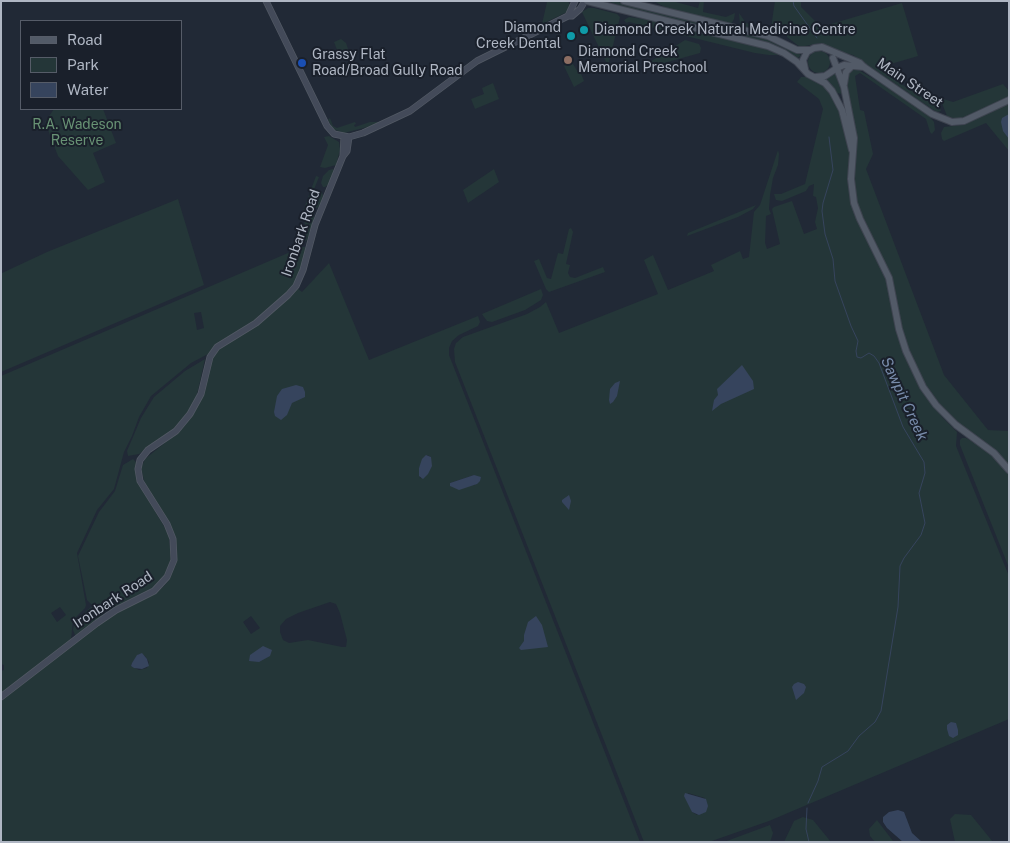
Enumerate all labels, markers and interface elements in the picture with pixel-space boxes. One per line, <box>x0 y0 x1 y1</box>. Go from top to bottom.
legend <box>20 20 182 110</box>
place label: Diamond Creek Dental <box>476 20 561 52</box>
place label: Diamond Creek Natural Medicine Centre <box>594 22 856 38</box>
marker: Diamond Creek Natural Medicine Centre <box>578 24 590 36</box>
marker: Diamond Creek Dental <box>565 30 577 42</box>
text: Road <box>67 31 103 48</box>
place label: Diamond Creek Memorial Preschool <box>578 44 707 76</box>
place label: Grassy Flat Road/Broad Gully Road <box>312 47 463 80</box>
marker: Diamond Creek Memorial Preschool <box>562 54 574 66</box>
street label: Main Street <box>874 55 946 111</box>
text: Park <box>67 56 99 73</box>
marker: Grassy Flat Road/Broad Gully Road <box>296 57 308 69</box>
text: Water <box>67 81 109 98</box>
park label: R.A. Wadeson Reserve <box>32 117 122 150</box>
street label: Ironbark Road <box>278 187 324 279</box>
water label: Sawpit Creek <box>877 354 931 444</box>
street label: Ironbark Road <box>70 568 156 632</box>

